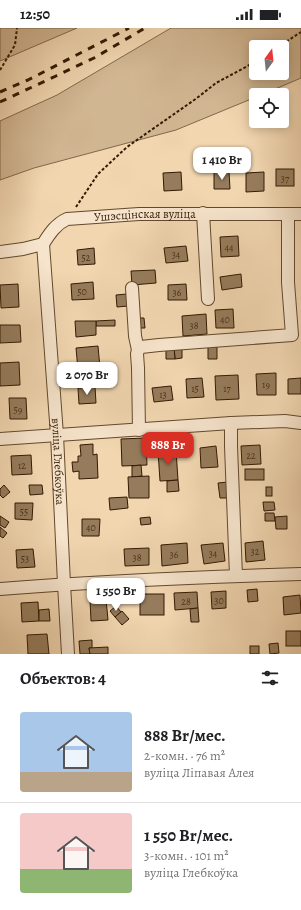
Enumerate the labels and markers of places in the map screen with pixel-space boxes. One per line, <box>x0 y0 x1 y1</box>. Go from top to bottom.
pin: 1 410 Br <box>181 147 263 181</box>
pin: 2 070 Br <box>46 362 128 396</box>
pin: 888 Br <box>135 432 201 466</box>
pin: 1 550 Br <box>75 578 157 612</box>

